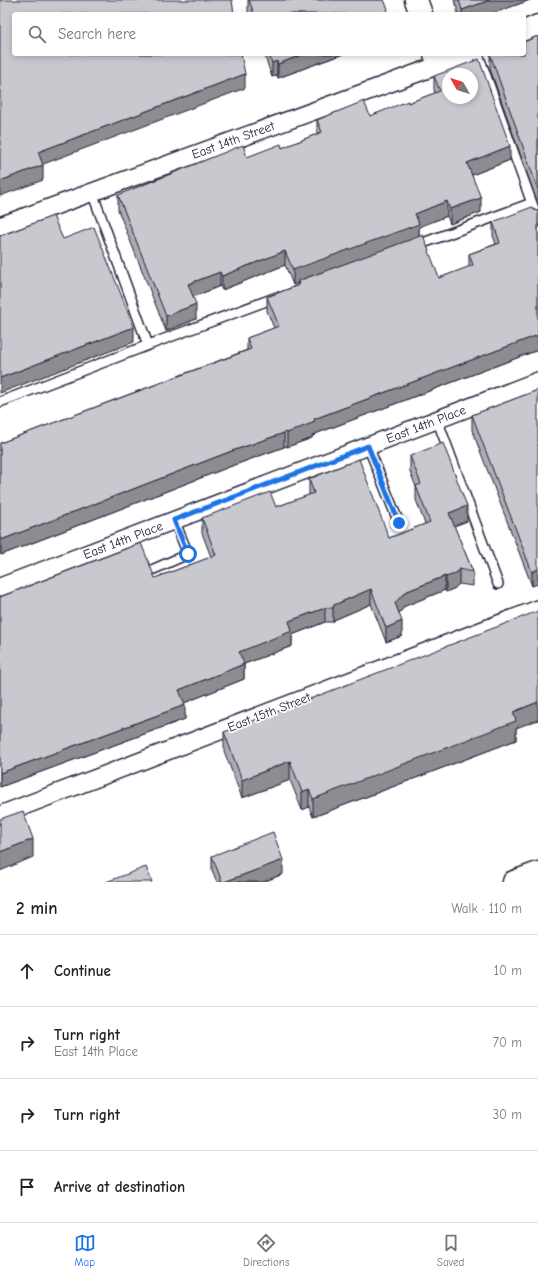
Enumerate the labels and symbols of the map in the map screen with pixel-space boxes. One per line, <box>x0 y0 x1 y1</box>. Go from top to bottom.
north arrow <box>442 68 478 104</box>
street label: East 14th Street <box>190 118 278 162</box>
street label: East 14th Place <box>384 402 468 446</box>
route end <box>390 514 408 532</box>
street label: East 14th Place <box>81 518 165 562</box>
route start <box>179 545 197 563</box>
street label: East 15th Street <box>225 689 314 735</box>

